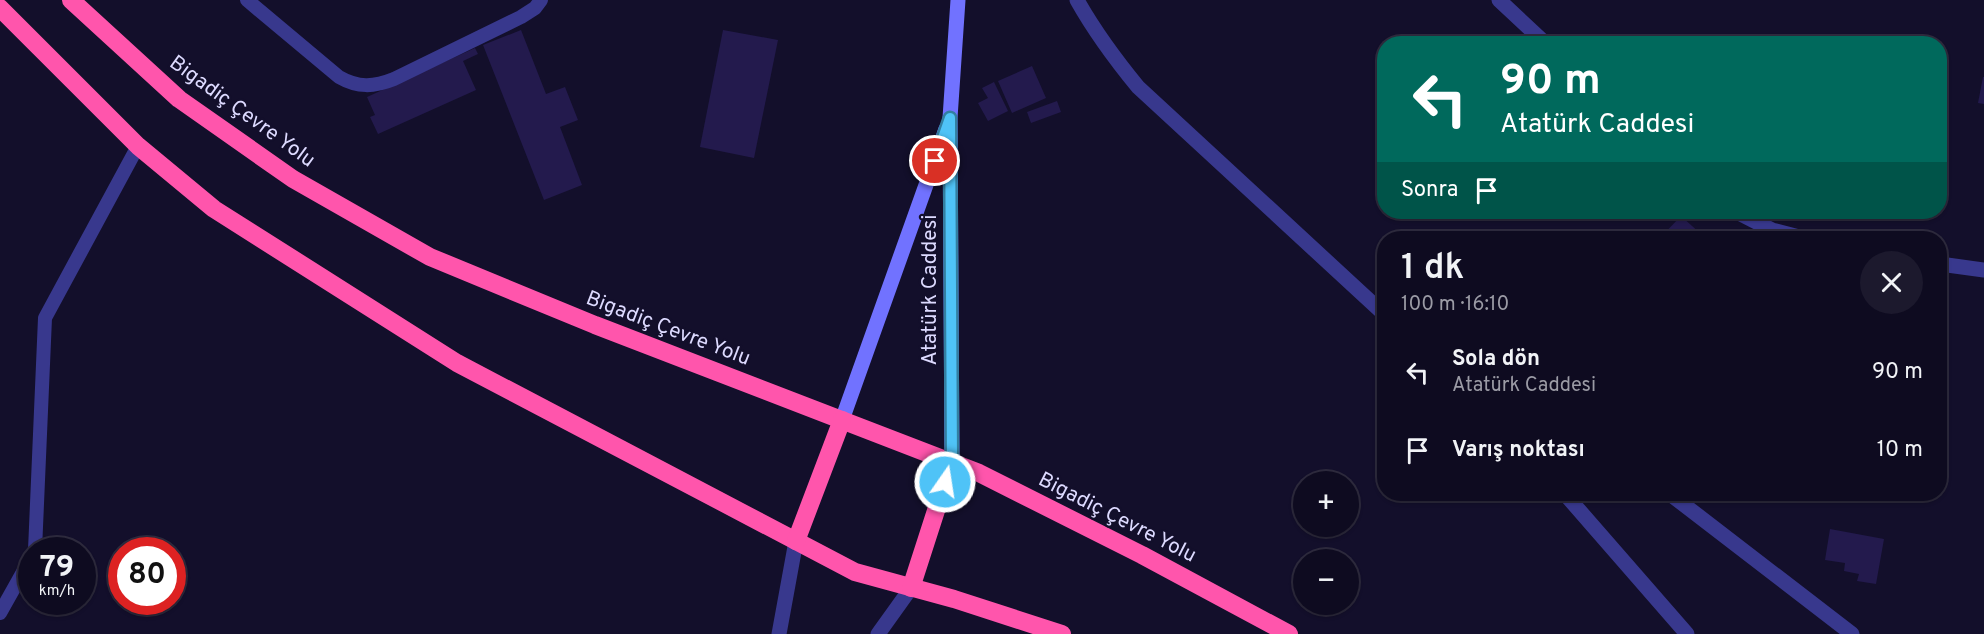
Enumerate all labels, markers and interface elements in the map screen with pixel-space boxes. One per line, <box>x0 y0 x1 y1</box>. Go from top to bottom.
street label: Bigadiç Çevre Yolu <box>164 50 320 174</box>
text: 90 m <box>1500 56 1601 109</box>
icon: left <box>1401 60 1479 138</box>
text: Atatürk Caddesi <box>1500 108 1694 142</box>
pin <box>909 135 960 186</box>
icon: arrive <box>918 144 951 177</box>
icon: arrive <box>1470 174 1503 207</box>
text: Sonra <box>1401 177 1458 204</box>
street label: Atatürk Caddesi <box>917 214 944 366</box>
text: 1 dk <box>1401 246 1464 292</box>
button: close <box>1860 251 1923 314</box>
street label: Bigadiç Çevre Yolu <box>582 285 754 373</box>
text: 100 m · 16:10 <box>1401 292 1509 318</box>
text: Sola dön <box>1452 346 1540 373</box>
icon: left <box>1401 356 1434 389</box>
text: 90 m <box>1872 359 1923 386</box>
text: Atatürk Caddesi <box>1452 373 1596 399</box>
icon: arrive <box>1401 434 1434 467</box>
text: Varış noktası <box>1452 437 1585 464</box>
text: 10 m <box>1877 437 1923 464</box>
position arrow <box>913 450 977 514</box>
street label: Bigadiç Çevre Yolu <box>1033 466 1201 570</box>
map controls <box>1293 471 1359 615</box>
button: + <box>1293 471 1359 537</box>
speed limit sign: 80 <box>108 537 186 615</box>
button: − <box>1293 549 1359 615</box>
text: 79 <box>40 550 74 587</box>
text: km/h <box>39 582 75 601</box>

